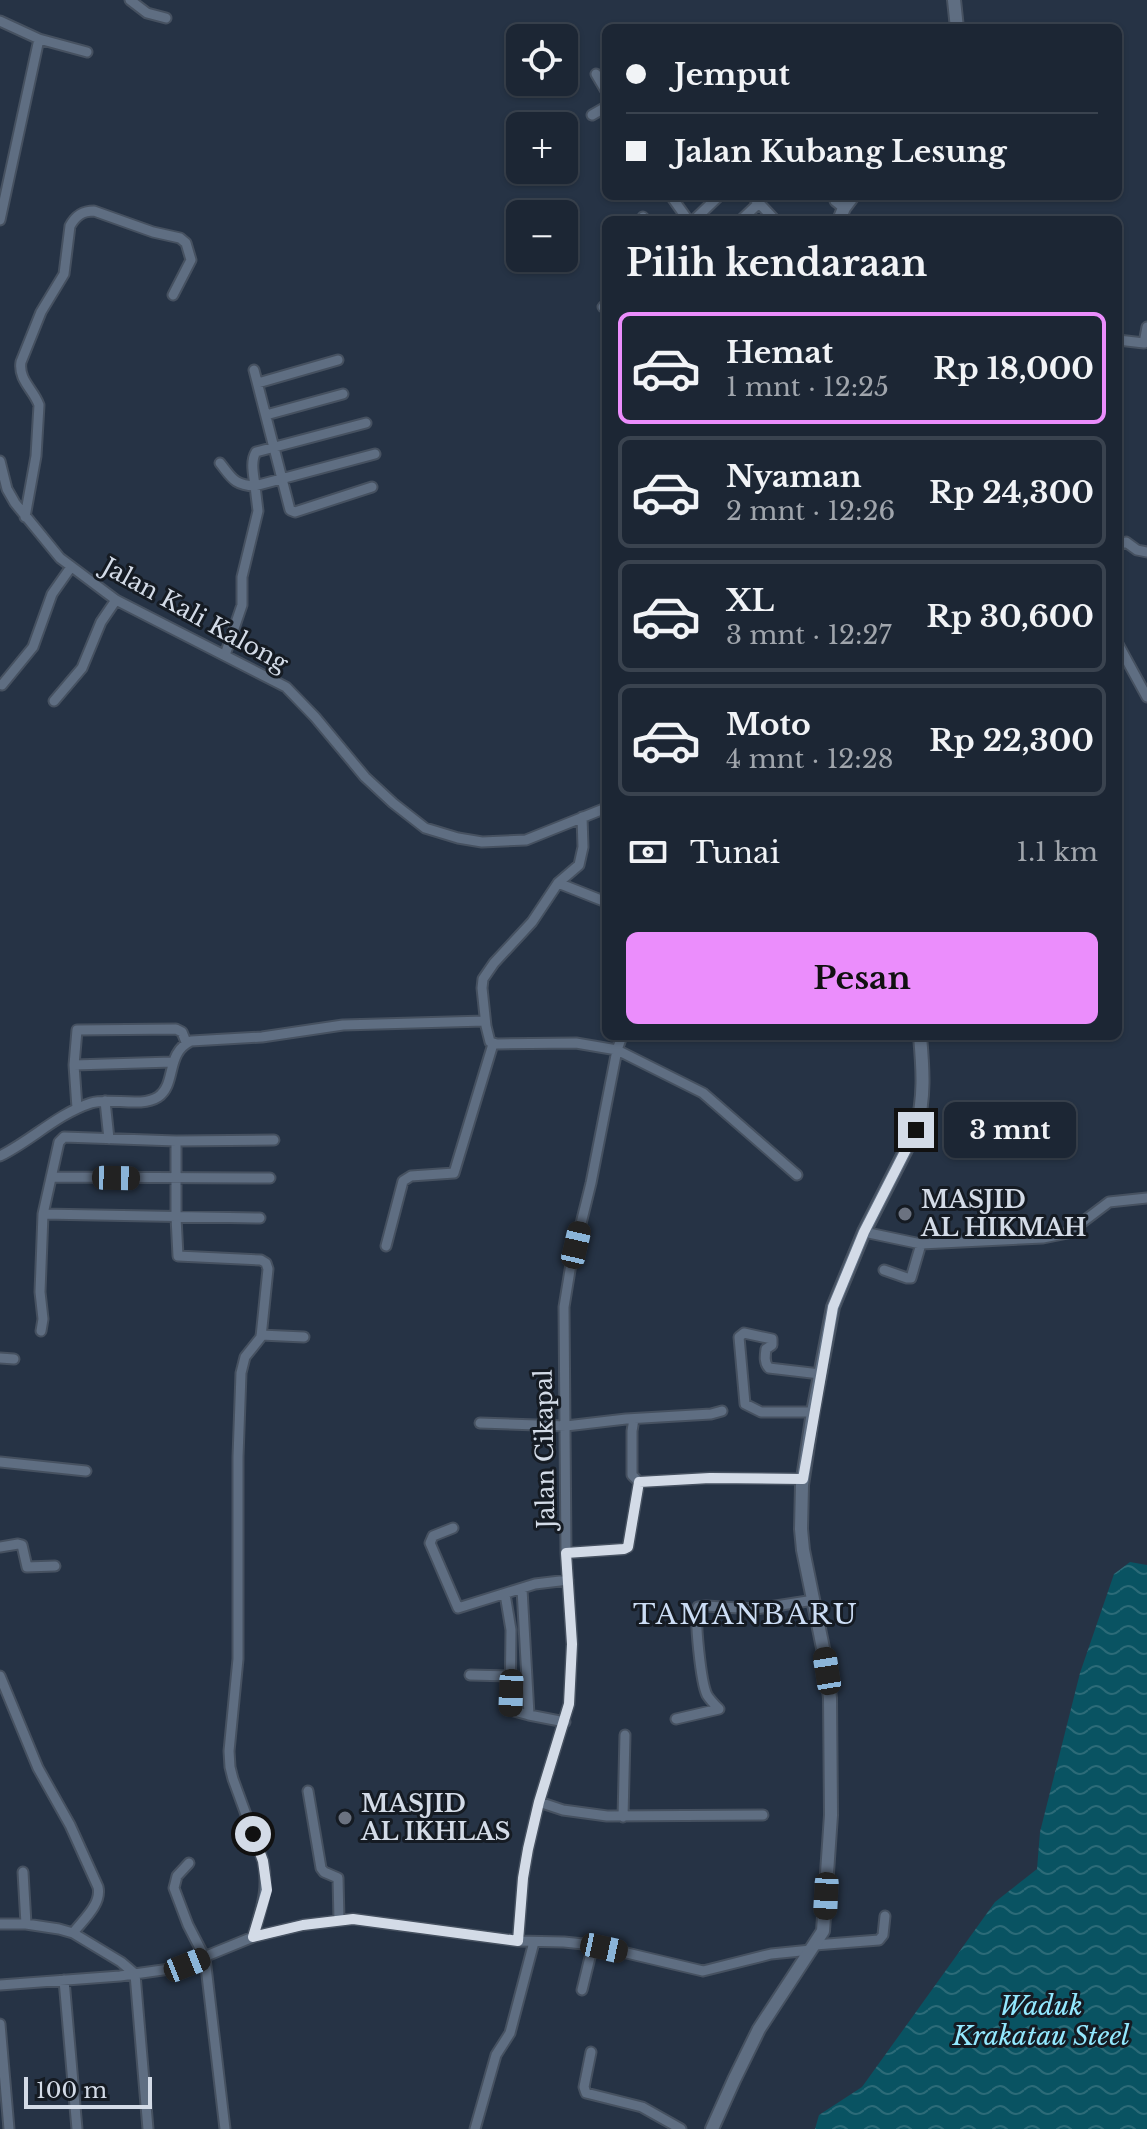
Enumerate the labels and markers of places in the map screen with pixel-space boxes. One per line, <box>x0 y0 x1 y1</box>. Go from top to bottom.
place label: MASJID AL HIKMAH <box>920 1185 1087 1242</box>
marker: MASJID AL HIKMAH <box>896 1205 914 1223</box>
place label: MASJID AL IKHLAS <box>360 1789 510 1846</box>
marker: MASJID AL IKHLAS <box>336 1809 354 1827</box>

